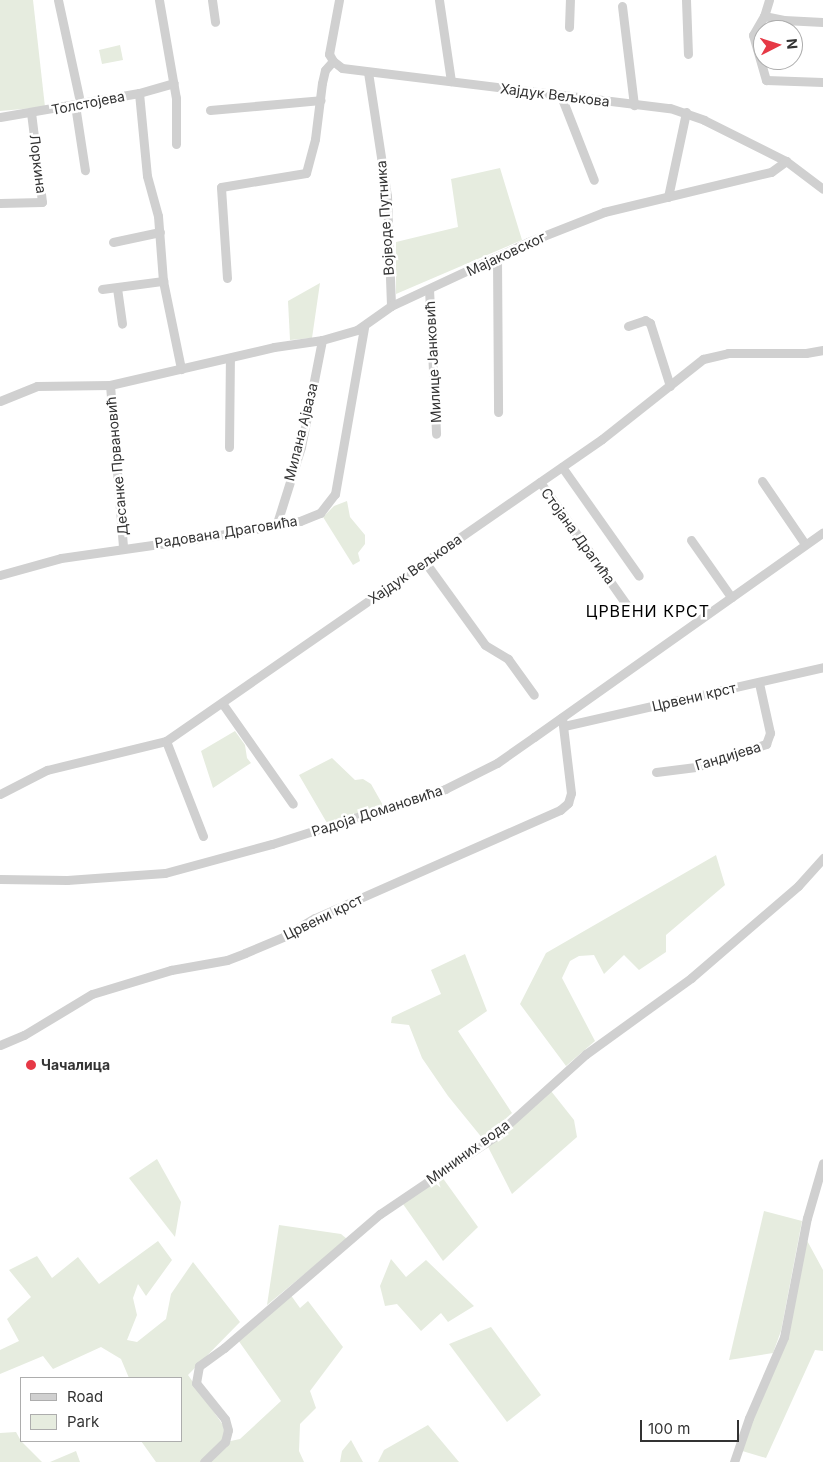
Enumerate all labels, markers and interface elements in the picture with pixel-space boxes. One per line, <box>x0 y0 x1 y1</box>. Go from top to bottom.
north arrow <box>753 20 803 70</box>
text: N <box>784 38 801 50</box>
street label: Хајдук Вељкова <box>499 80 611 110</box>
street label: Толстојева <box>50 88 126 118</box>
street label: Лоркина <box>26 133 50 195</box>
street label: Војводе Путника <box>373 160 397 276</box>
street label: Мајаковског <box>464 228 548 280</box>
street label: Милице Јанковић <box>421 301 445 423</box>
street label: Милана Ајваза <box>281 381 321 483</box>
street label: Десанке Првановић <box>103 396 131 536</box>
street label: Стојана Драгића <box>537 485 619 587</box>
street label: Радована Драговића <box>153 512 299 552</box>
street label: Хајдук Вељкова <box>365 531 465 607</box>
district label: ЦРВЕНИ КРСТ <box>584 601 712 621</box>
street label: Црвени крст <box>650 679 738 715</box>
street label: Гандијева <box>693 738 763 774</box>
street label: Радоја Домановића <box>309 782 445 840</box>
street label: Црвени крст <box>281 891 365 943</box>
place label: Чачалица <box>41 1057 110 1073</box>
marker: Чачалица <box>25 1059 37 1071</box>
street label: Мининих вода <box>423 1116 513 1188</box>
legend <box>20 1377 182 1442</box>
text: Road <box>67 1387 103 1406</box>
scale bar <box>643 1410 742 1442</box>
text: Park <box>67 1412 99 1431</box>
text: 100 m <box>648 1419 690 1438</box>

